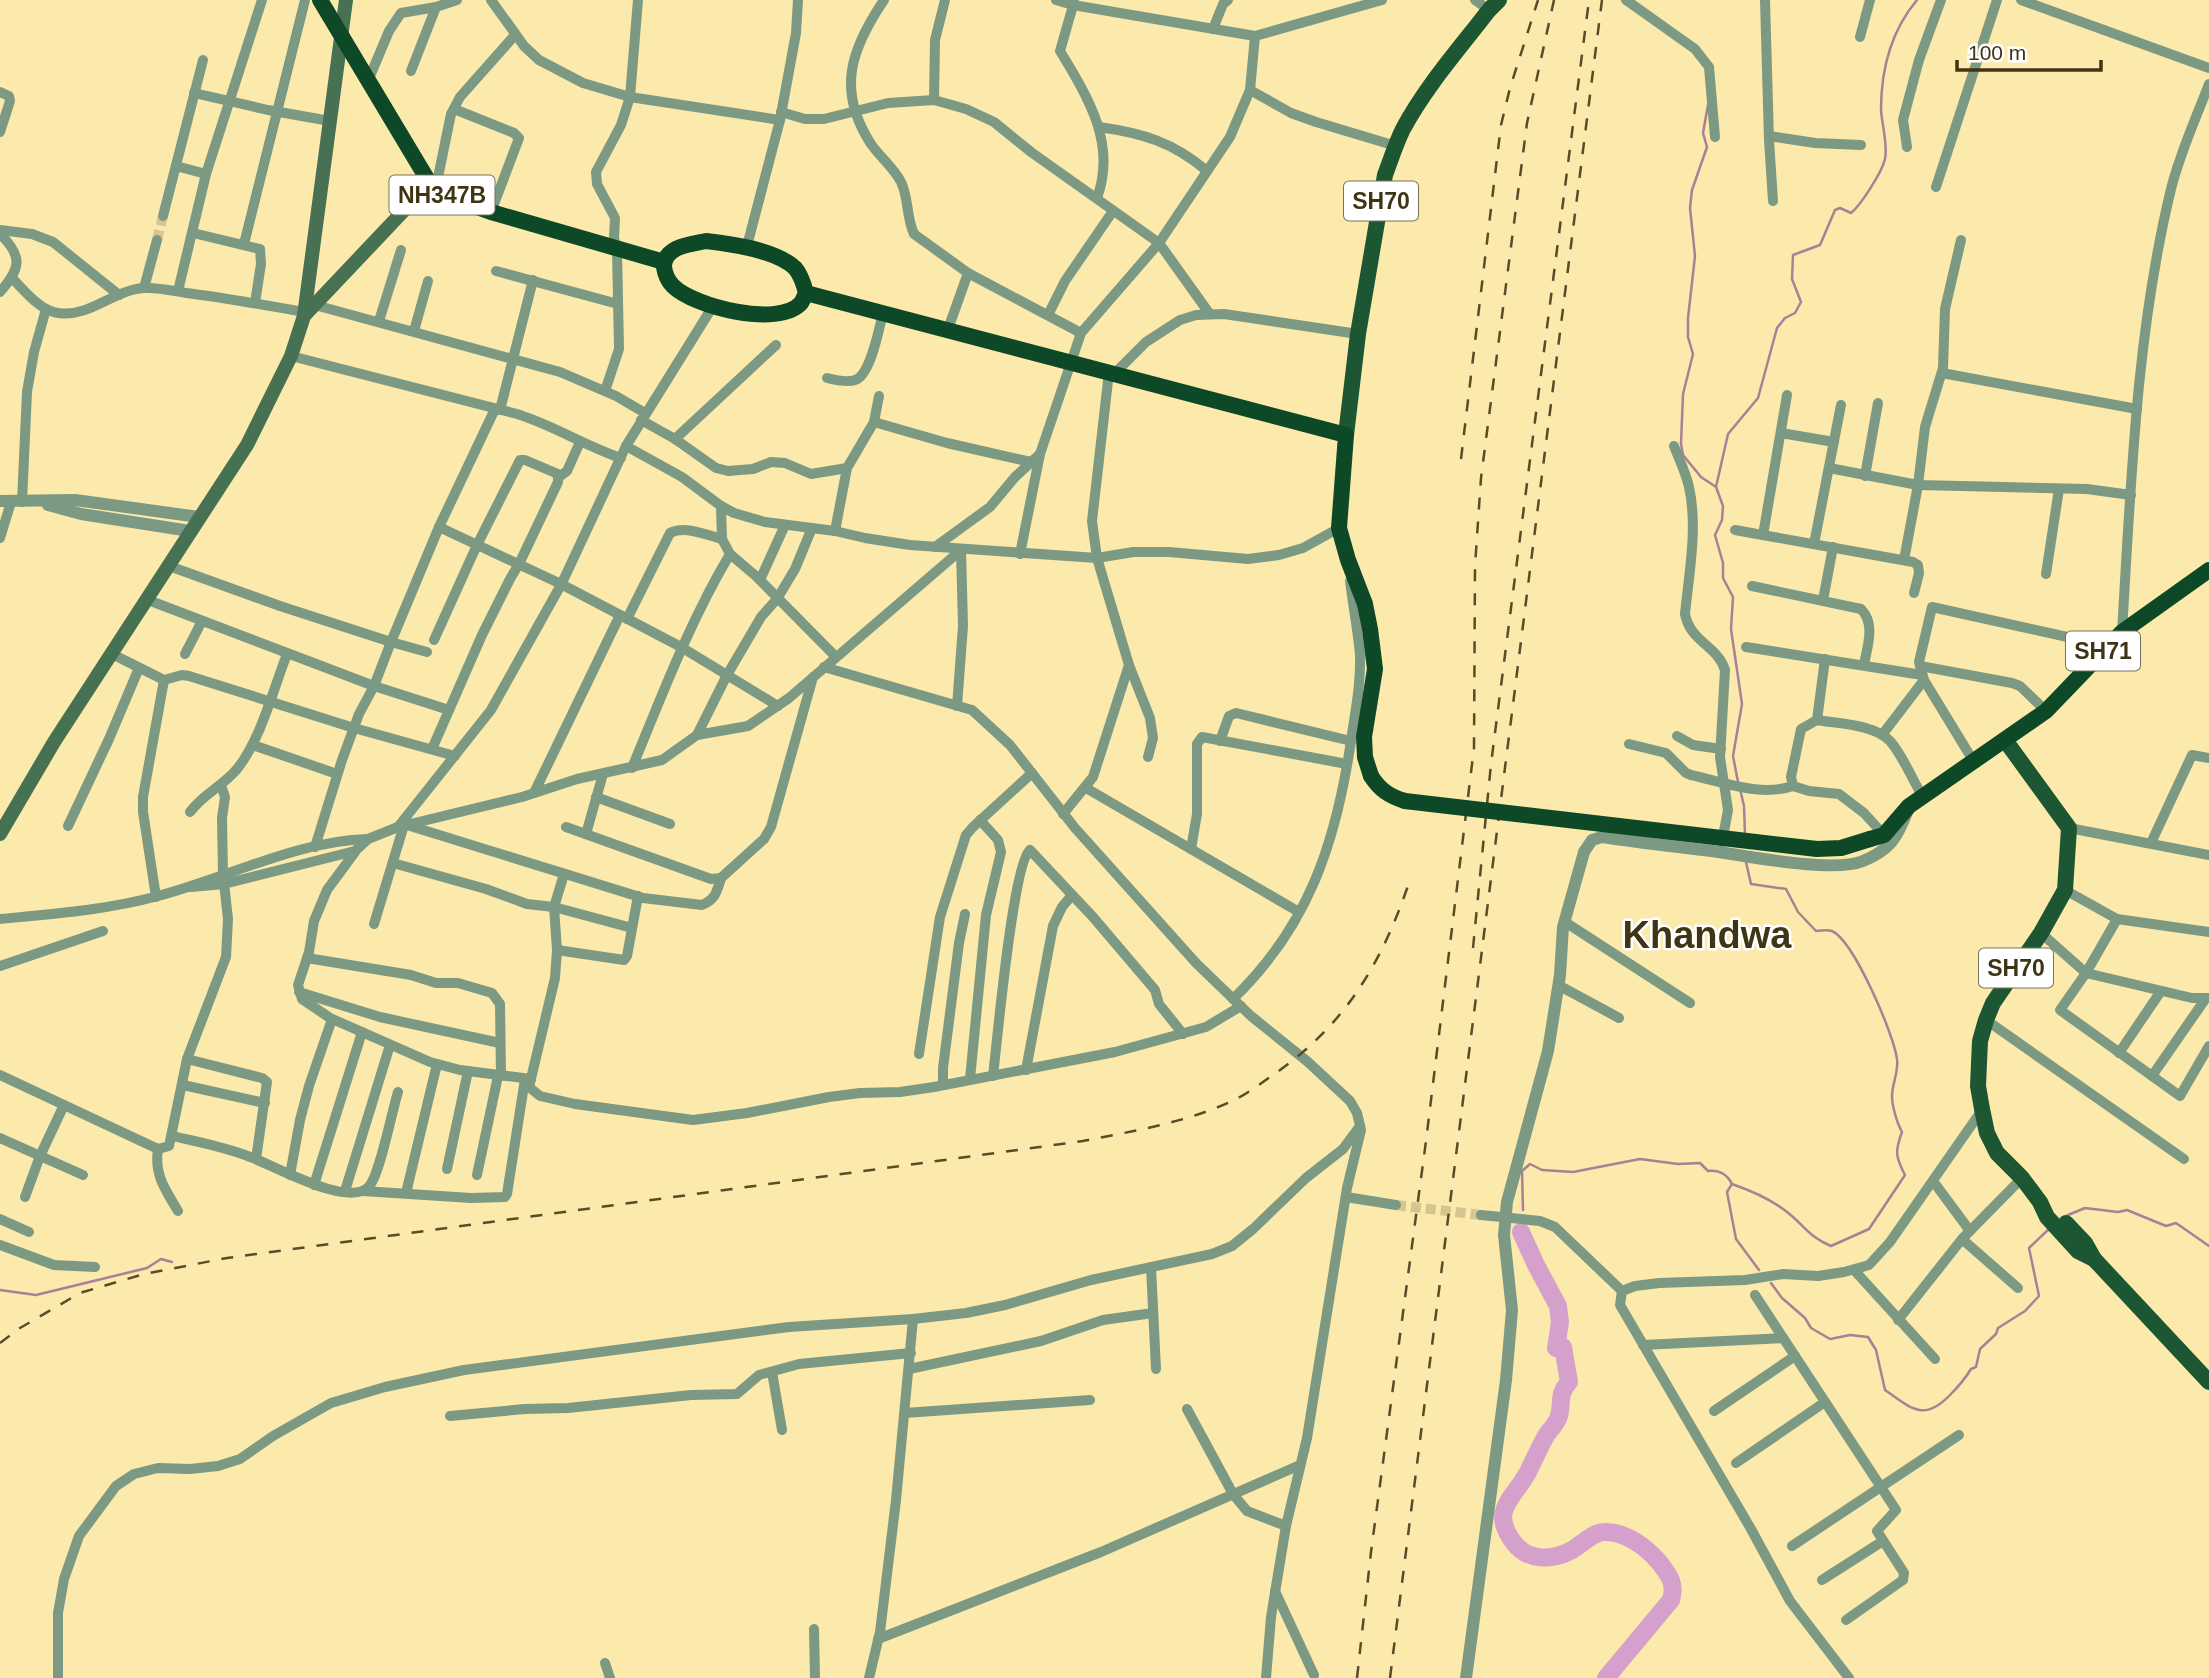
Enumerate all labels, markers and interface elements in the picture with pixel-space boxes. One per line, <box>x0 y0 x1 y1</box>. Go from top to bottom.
scale bar <box>1957 28 2100 72</box>
text: 100 m <box>1968 41 2026 64</box>
road number: NH347B <box>390 176 494 214</box>
road number: SH70 <box>1344 182 1418 220</box>
road number: SH71 <box>2066 632 2140 670</box>
district label: Khandwa <box>1623 914 1792 956</box>
road number: SH70 <box>1979 948 2053 987</box>

